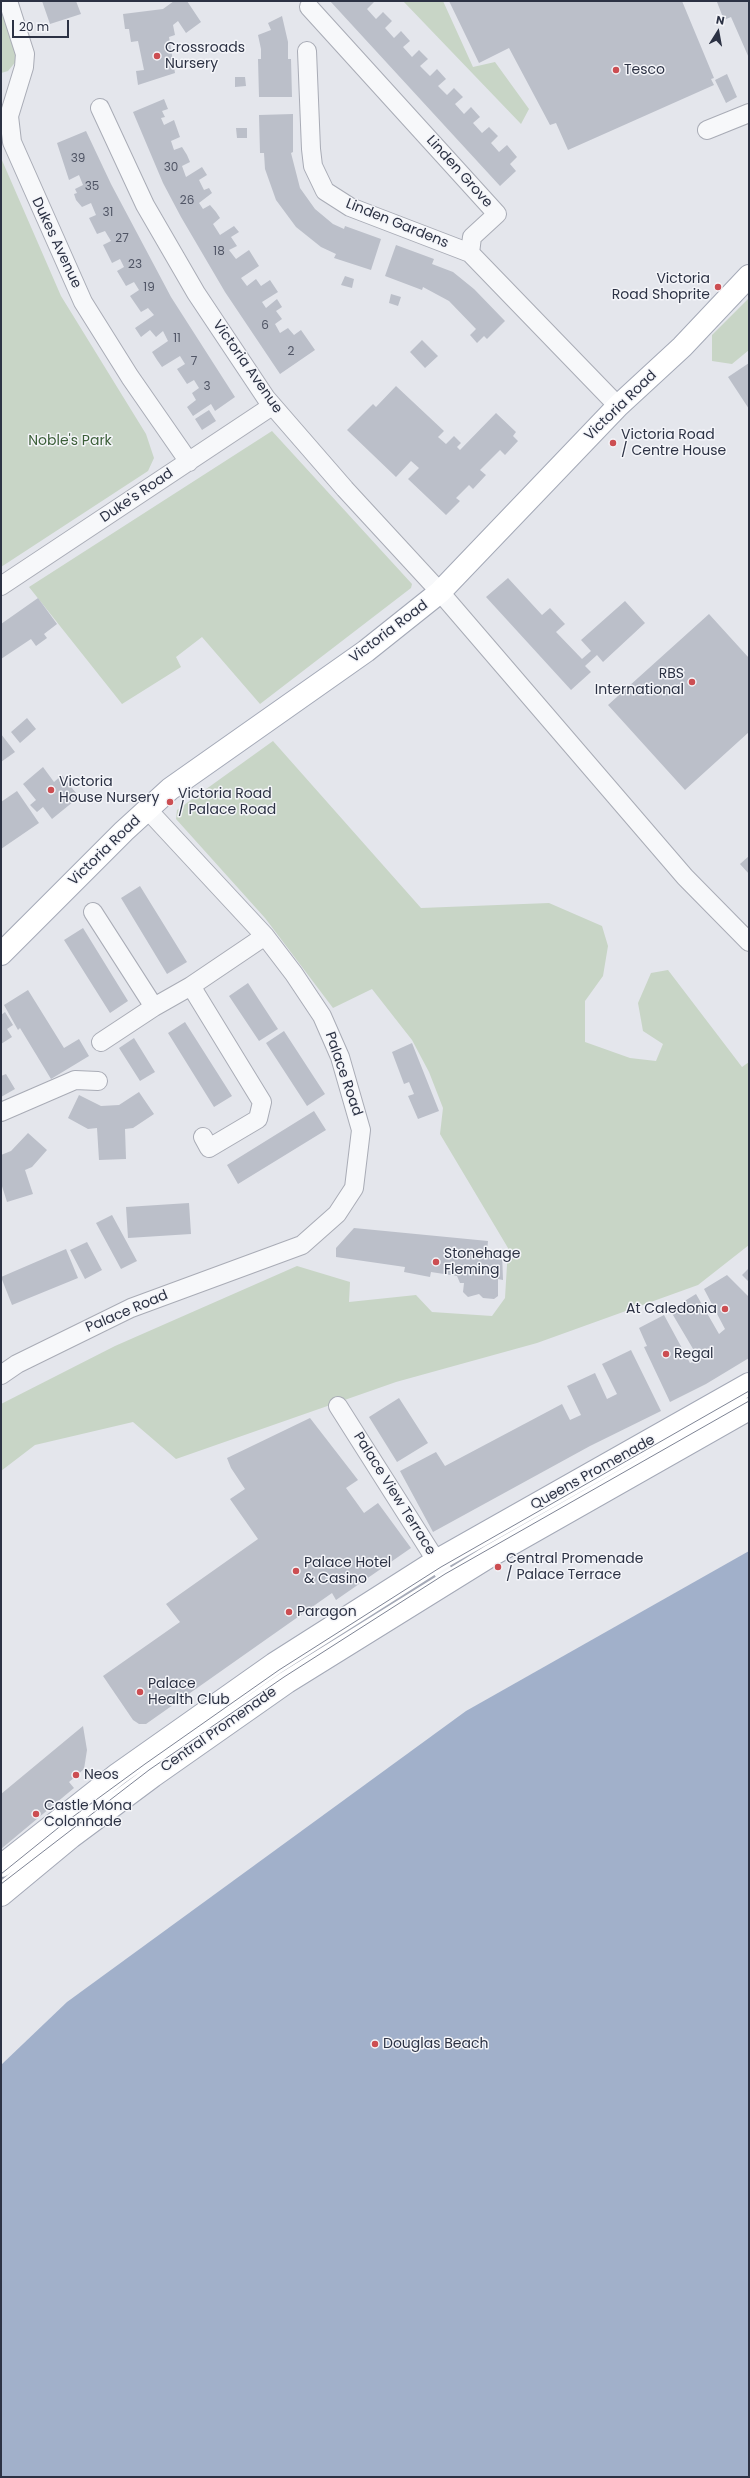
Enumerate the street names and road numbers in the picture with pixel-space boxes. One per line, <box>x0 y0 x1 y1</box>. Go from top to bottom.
street label: Linden Grove <box>422 133 496 211</box>
street label: Dukes Avenue <box>28 195 84 291</box>
street label: Linden Gardens <box>343 196 451 252</box>
street label: Victoria Avenue <box>209 317 285 417</box>
street label: Victoria Road <box>581 367 661 445</box>
street label: Duke's Road <box>97 465 177 527</box>
street label: Victoria Road <box>347 597 431 667</box>
street label: Victoria Road <box>65 812 145 890</box>
street label: Palace Road <box>321 1030 365 1118</box>
street label: Palace Road <box>83 1287 171 1337</box>
street label: Palace View Terrace <box>349 1430 439 1558</box>
street label: Queens Promenade <box>528 1432 658 1514</box>
street label: Central Promenade <box>158 1684 280 1776</box>

